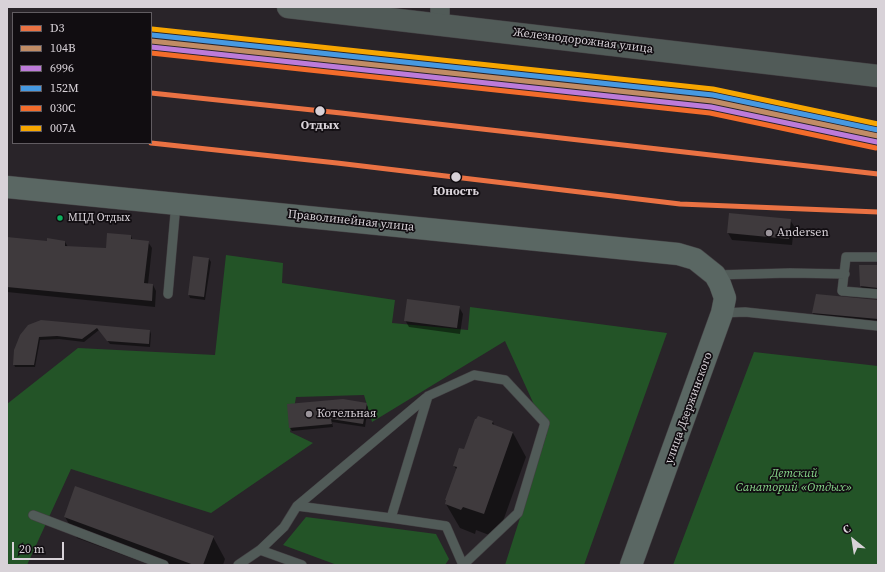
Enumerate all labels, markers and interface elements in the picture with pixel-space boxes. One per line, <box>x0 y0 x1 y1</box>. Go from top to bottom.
legend <box>12 12 152 144</box>
text: D3 <box>50 20 65 36</box>
street label: Железнодорожная улица <box>512 25 654 57</box>
text: 104В <box>50 40 76 56</box>
text: 6996 <box>50 60 74 76</box>
text: 152М <box>50 80 79 96</box>
text: 030C <box>50 100 76 116</box>
marker: Отдых <box>313 104 327 118</box>
place label: Отдых <box>301 119 339 133</box>
text: 007А <box>50 120 76 136</box>
marker: Юность <box>449 170 463 184</box>
place label: Юность <box>433 185 479 199</box>
street label: Праволинейная улица <box>287 207 415 235</box>
place label: МЦД Отдых <box>68 211 130 225</box>
marker: МЦД Отдых <box>55 213 65 223</box>
place label: Andersen <box>777 226 829 240</box>
marker: Andersen <box>764 228 774 238</box>
street label: улица Дзержинского <box>662 350 716 466</box>
place label: Котельная <box>317 407 376 421</box>
marker: Котельная <box>304 409 314 419</box>
park label: Детский Санаторий «Отдых» <box>736 467 852 495</box>
north arrow <box>833 520 873 560</box>
text: С <box>840 521 853 537</box>
scale bar <box>14 534 66 560</box>
text: 20 m <box>19 541 45 557</box>

